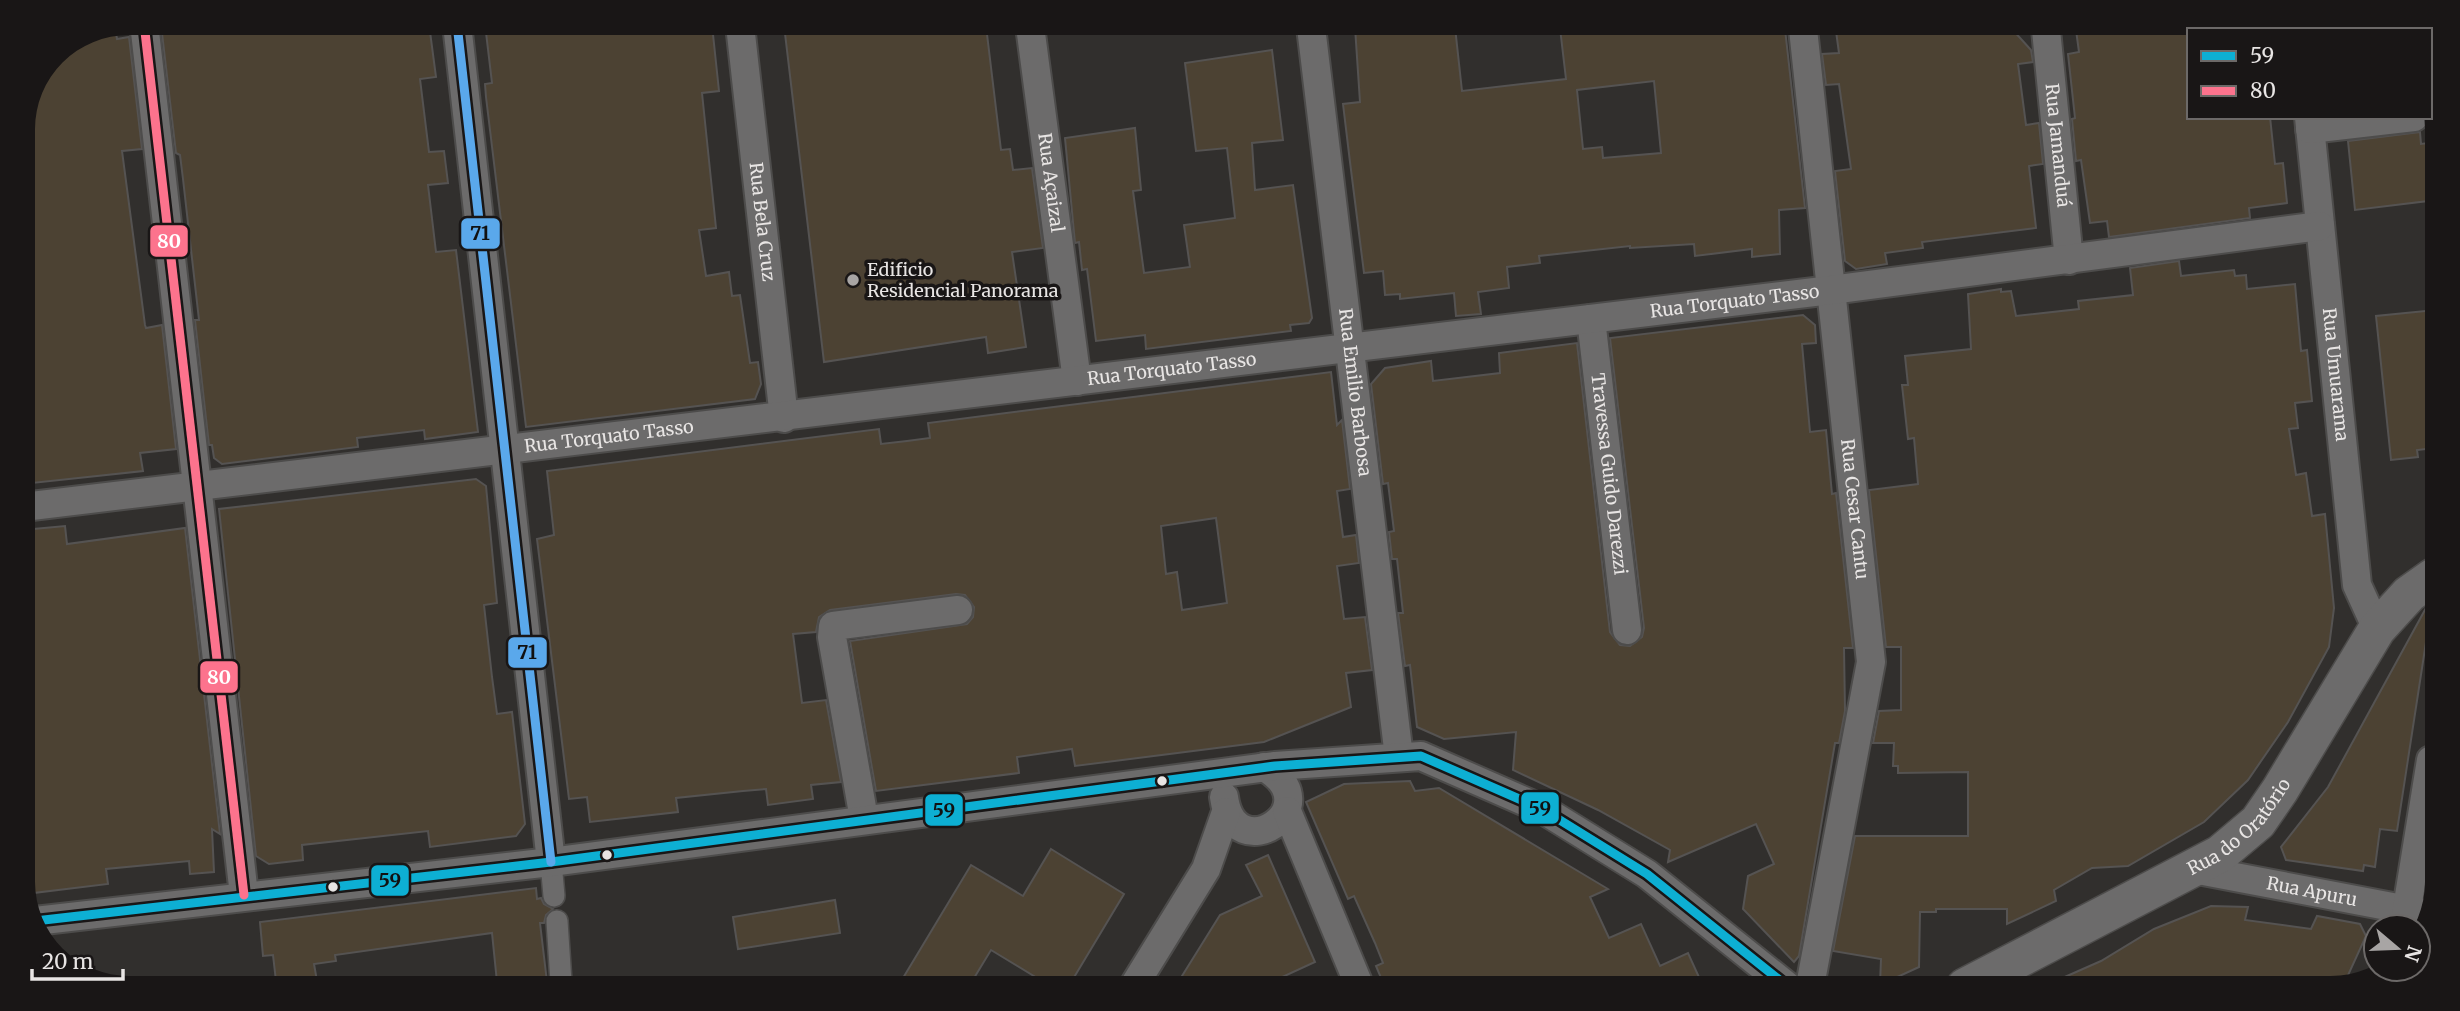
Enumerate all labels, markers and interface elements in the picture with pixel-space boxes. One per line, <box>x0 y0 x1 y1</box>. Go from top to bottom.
legend <box>2187 28 2432 119</box>
text: 59 <box>2250 42 2274 69</box>
text: 80 <box>2250 77 2276 104</box>
street label: Rua Jamanduá <box>2040 82 2076 209</box>
street label: Rua Açaizal <box>1033 131 1069 234</box>
street label: Rua Bela Cruz <box>744 161 781 283</box>
line badge: 71 <box>460 217 501 250</box>
text: 71 <box>470 221 490 245</box>
line badge: 80 <box>149 224 189 258</box>
text: 80 <box>157 229 181 253</box>
place label: Edificio Residencial Panorama <box>867 258 1059 302</box>
marker: Edificio Residencial Panorama <box>845 272 861 288</box>
street label: Rua Torquato Tasso <box>1649 279 1821 323</box>
street label: Rua Emilio Barbosa <box>1334 307 1377 478</box>
street label: Rua Umuarama <box>2318 307 2354 443</box>
street label: Rua Torquato Tasso <box>1086 347 1258 390</box>
street label: Travessa Guido Darezzi <box>1586 372 1633 576</box>
street label: Rua Torquato Tasso <box>523 415 695 458</box>
street label: Rua Cesar Cantu <box>1836 438 1874 581</box>
line badge: 71 <box>507 636 548 669</box>
text: 71 <box>517 640 537 664</box>
line badge: 80 <box>199 660 239 694</box>
text: 80 <box>207 665 231 689</box>
unlabelled marker <box>1155 774 1169 788</box>
street label: Rua do Oratório <box>2183 774 2295 880</box>
line badge: 59 <box>1520 791 1560 825</box>
line badge: 59 <box>924 793 964 827</box>
text: 59 <box>1529 796 1551 820</box>
text: 59 <box>933 798 955 822</box>
unlabelled marker <box>600 848 614 862</box>
line badge: 59 <box>370 864 410 897</box>
text: 59 <box>379 868 401 892</box>
street label: Rua Apuru <box>2265 871 2359 911</box>
unlabelled marker <box>326 880 340 894</box>
north arrow <box>2362 913 2432 983</box>
scale bar <box>32 937 122 981</box>
text: N <box>2399 943 2427 965</box>
text: 20 m <box>42 948 94 975</box>

